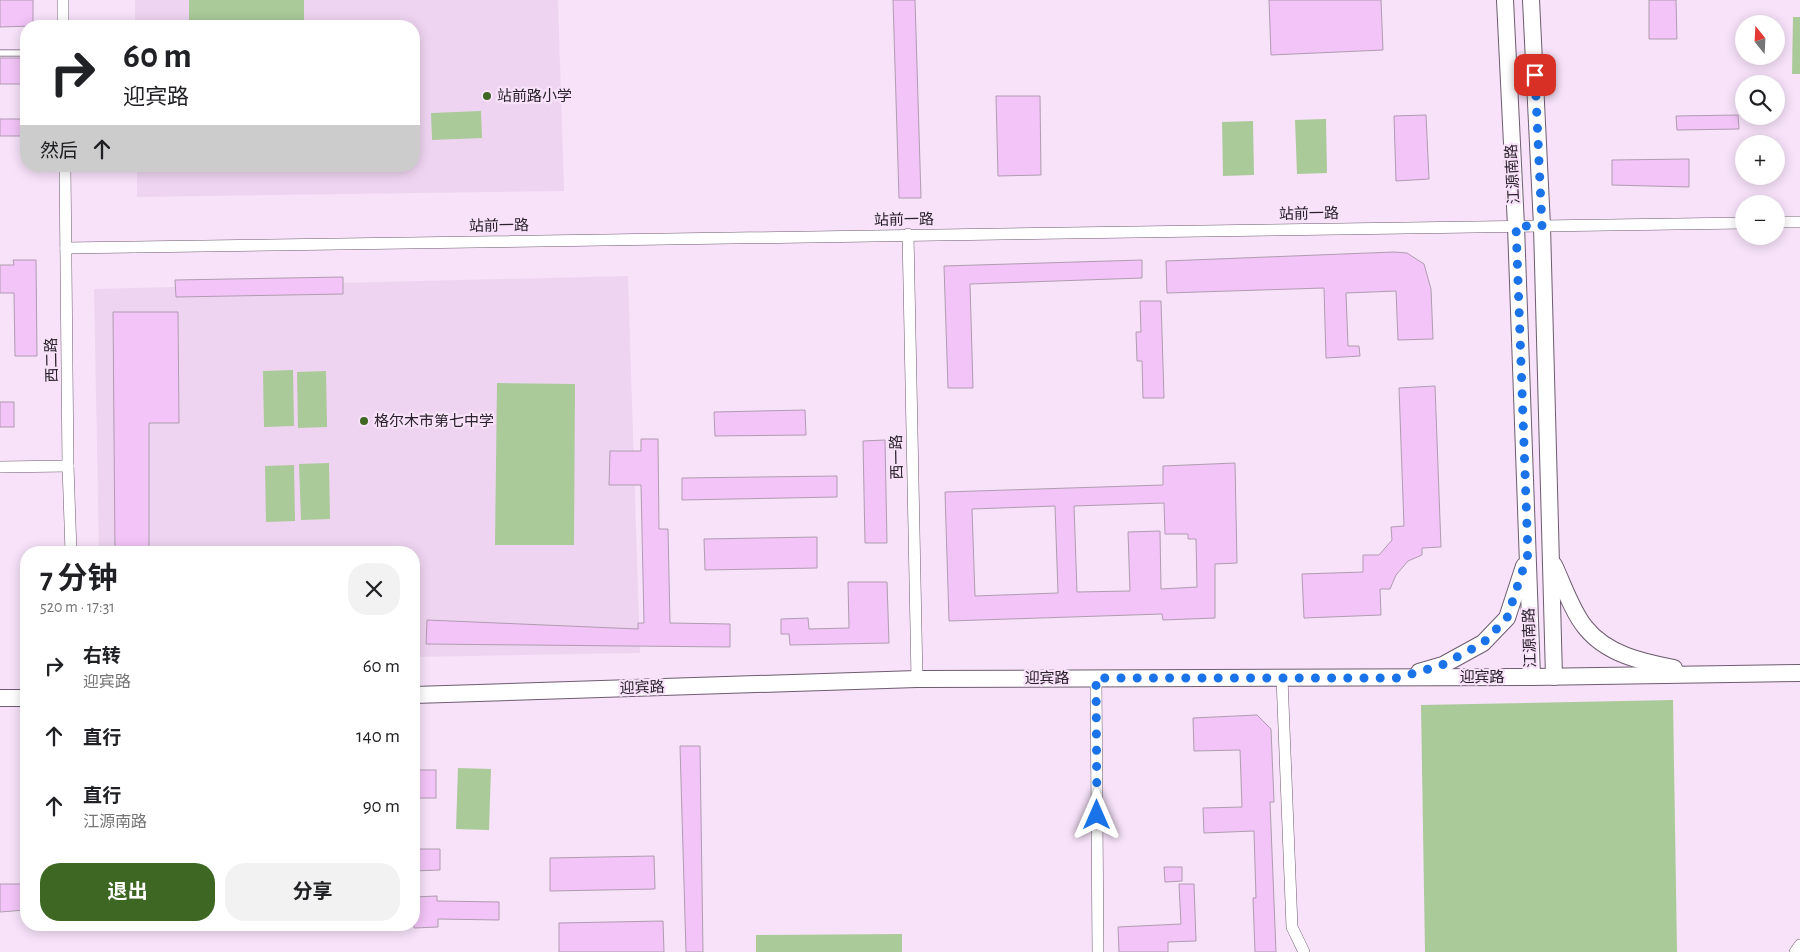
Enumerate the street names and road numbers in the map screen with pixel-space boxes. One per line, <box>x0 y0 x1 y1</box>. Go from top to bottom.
street label: 江源南路 <box>1503 144 1522 204</box>
street label: 站前一路 <box>1279 205 1339 222</box>
street label: 站前一路 <box>874 211 934 228</box>
street label: 站前一路 <box>469 217 529 234</box>
street label: 西二路 <box>43 337 60 383</box>
street label: 西一路 <box>888 434 905 480</box>
street label: 江源南路 <box>1520 608 1539 668</box>
street label: 迎宾路 <box>1459 669 1505 685</box>
street label: 迎宾路 <box>1024 670 1070 686</box>
street label: 迎宾路 <box>619 679 665 696</box>

